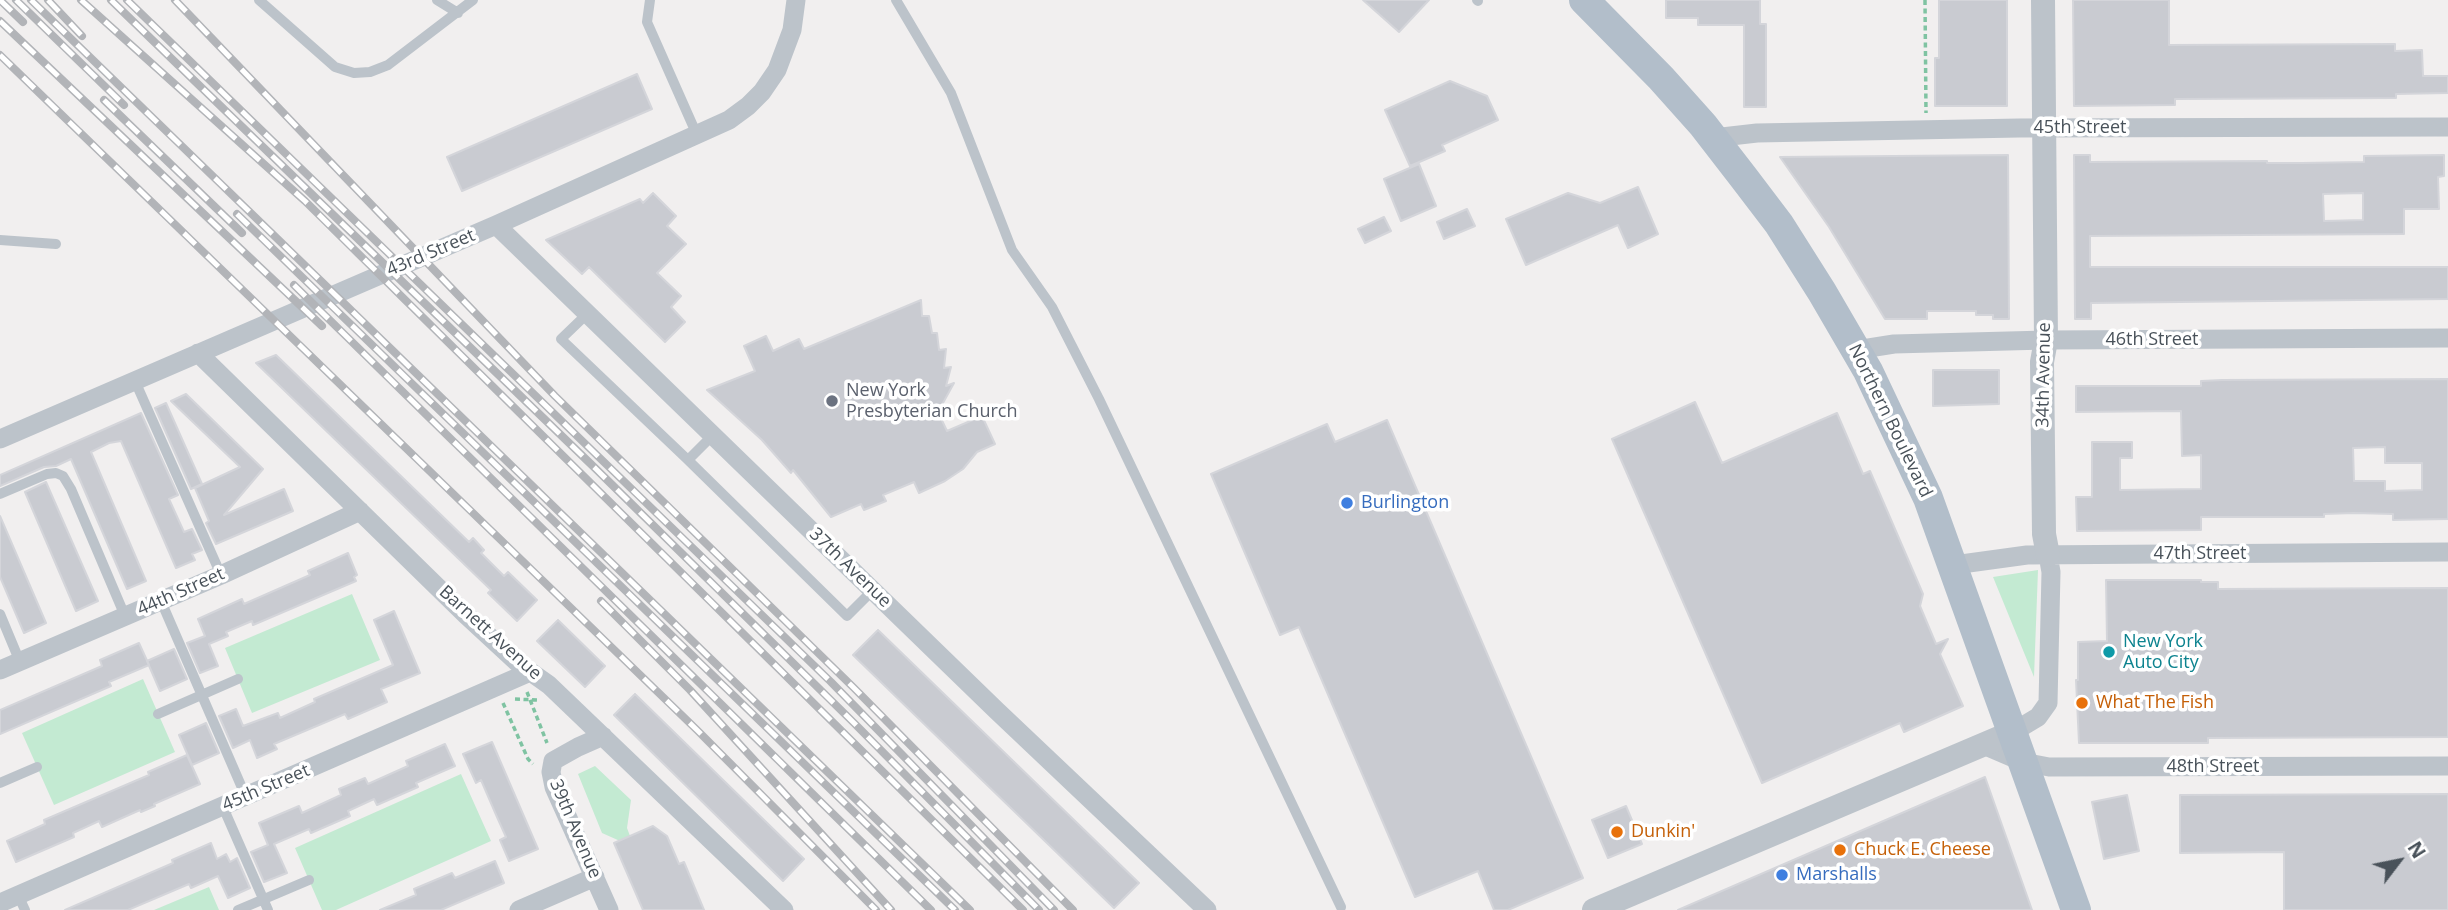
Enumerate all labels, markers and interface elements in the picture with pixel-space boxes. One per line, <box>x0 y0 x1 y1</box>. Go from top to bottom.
street label: 45th Street <box>2034 117 2126 139</box>
street label: 43rd Street <box>384 225 478 281</box>
street label: 34th Avenue <box>2032 322 2056 428</box>
street label: 46th Street <box>2106 329 2198 351</box>
street label: Northern Boulevard <box>1843 341 1937 501</box>
place label: New York Presbyterian Church <box>846 380 1017 422</box>
marker: New York Presbyterian Church <box>824 393 840 409</box>
place label: Burlington <box>1361 492 1449 514</box>
marker: Burlington <box>1339 495 1355 511</box>
street label: 37th Avenue <box>805 524 895 612</box>
street label: 47th Street <box>2154 543 2246 565</box>
street label: 44th Street <box>134 563 228 621</box>
street label: Barnett Avenue <box>434 581 546 685</box>
place label: New York Auto City <box>2123 631 2203 674</box>
marker: New York Auto City <box>2101 644 2117 660</box>
place label: What The Fish <box>2096 692 2214 714</box>
marker: What The Fish <box>2074 695 2090 711</box>
street label: 48th Street <box>2167 756 2259 778</box>
street label: 45th Street <box>219 760 313 816</box>
street label: 39th Avenue <box>544 776 606 882</box>
place label: Dunkin' <box>1631 821 1695 843</box>
marker: Dunkin' <box>1609 824 1625 840</box>
north arrow <box>2364 826 2434 896</box>
text: N <box>2402 836 2432 863</box>
place label: Chuck E. Cheese <box>1854 839 1991 861</box>
marker: Chuck E. Cheese <box>1832 842 1848 858</box>
place label: Marshalls <box>1796 864 1877 886</box>
marker: Marshalls <box>1774 867 1790 883</box>

